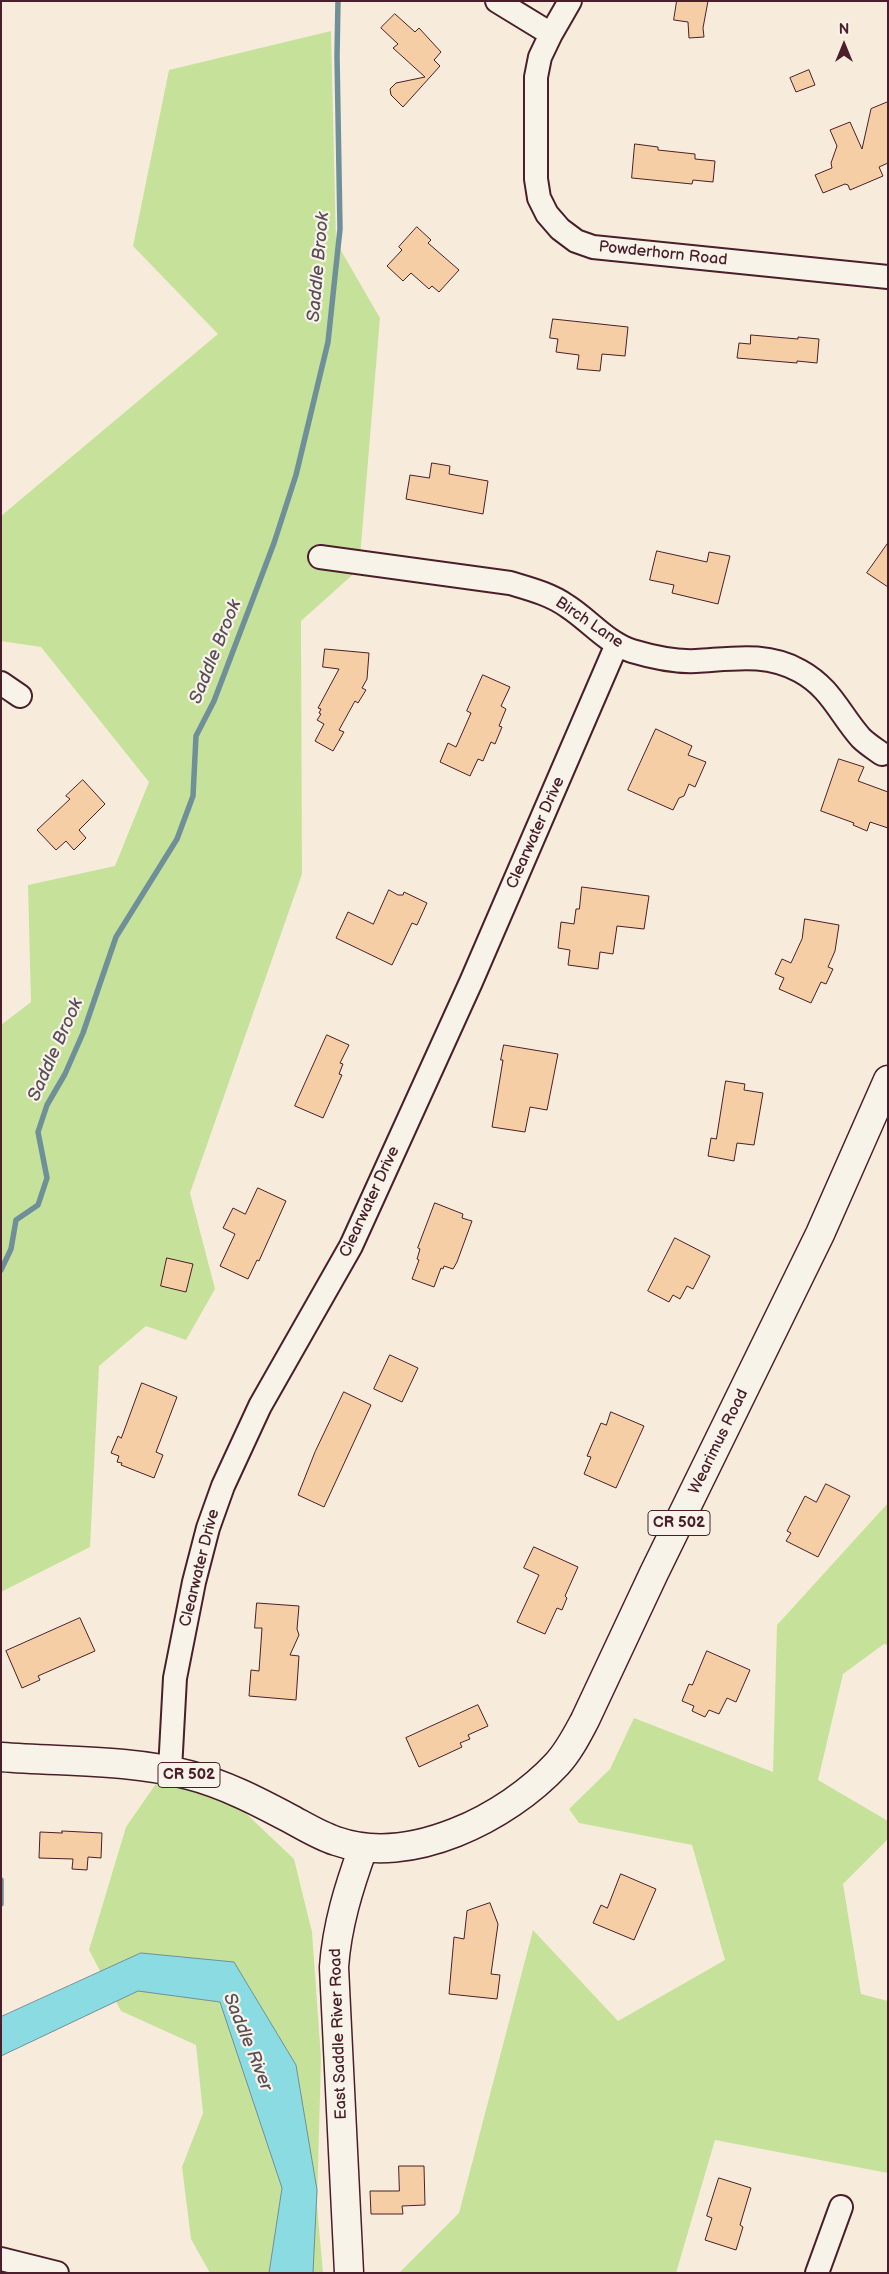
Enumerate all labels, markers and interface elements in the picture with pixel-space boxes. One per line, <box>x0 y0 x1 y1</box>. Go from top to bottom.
north arrow <box>819 20 869 70</box>
text: N <box>839 21 849 38</box>
water label: Saddle Brook <box>303 211 335 323</box>
street label: Powderhorn Road <box>598 238 728 270</box>
street label: Birch Lane <box>551 593 627 653</box>
water label: Saddle Brook <box>185 597 247 707</box>
street label: Clearwater Drive <box>503 774 569 892</box>
water label: Saddle Brook <box>24 995 88 1105</box>
street label: Clearwater Drive <box>336 1143 404 1261</box>
street label: Wearimus Road <box>685 1386 753 1498</box>
street label: Clearwater Drive <box>176 1507 224 1629</box>
road number: CR 502 <box>648 1510 710 1536</box>
road number: CR 502 <box>158 1762 220 1788</box>
street label: East Saddle River Road <box>326 1948 352 2120</box>
water label: Saddle River <box>218 1990 276 2094</box>

